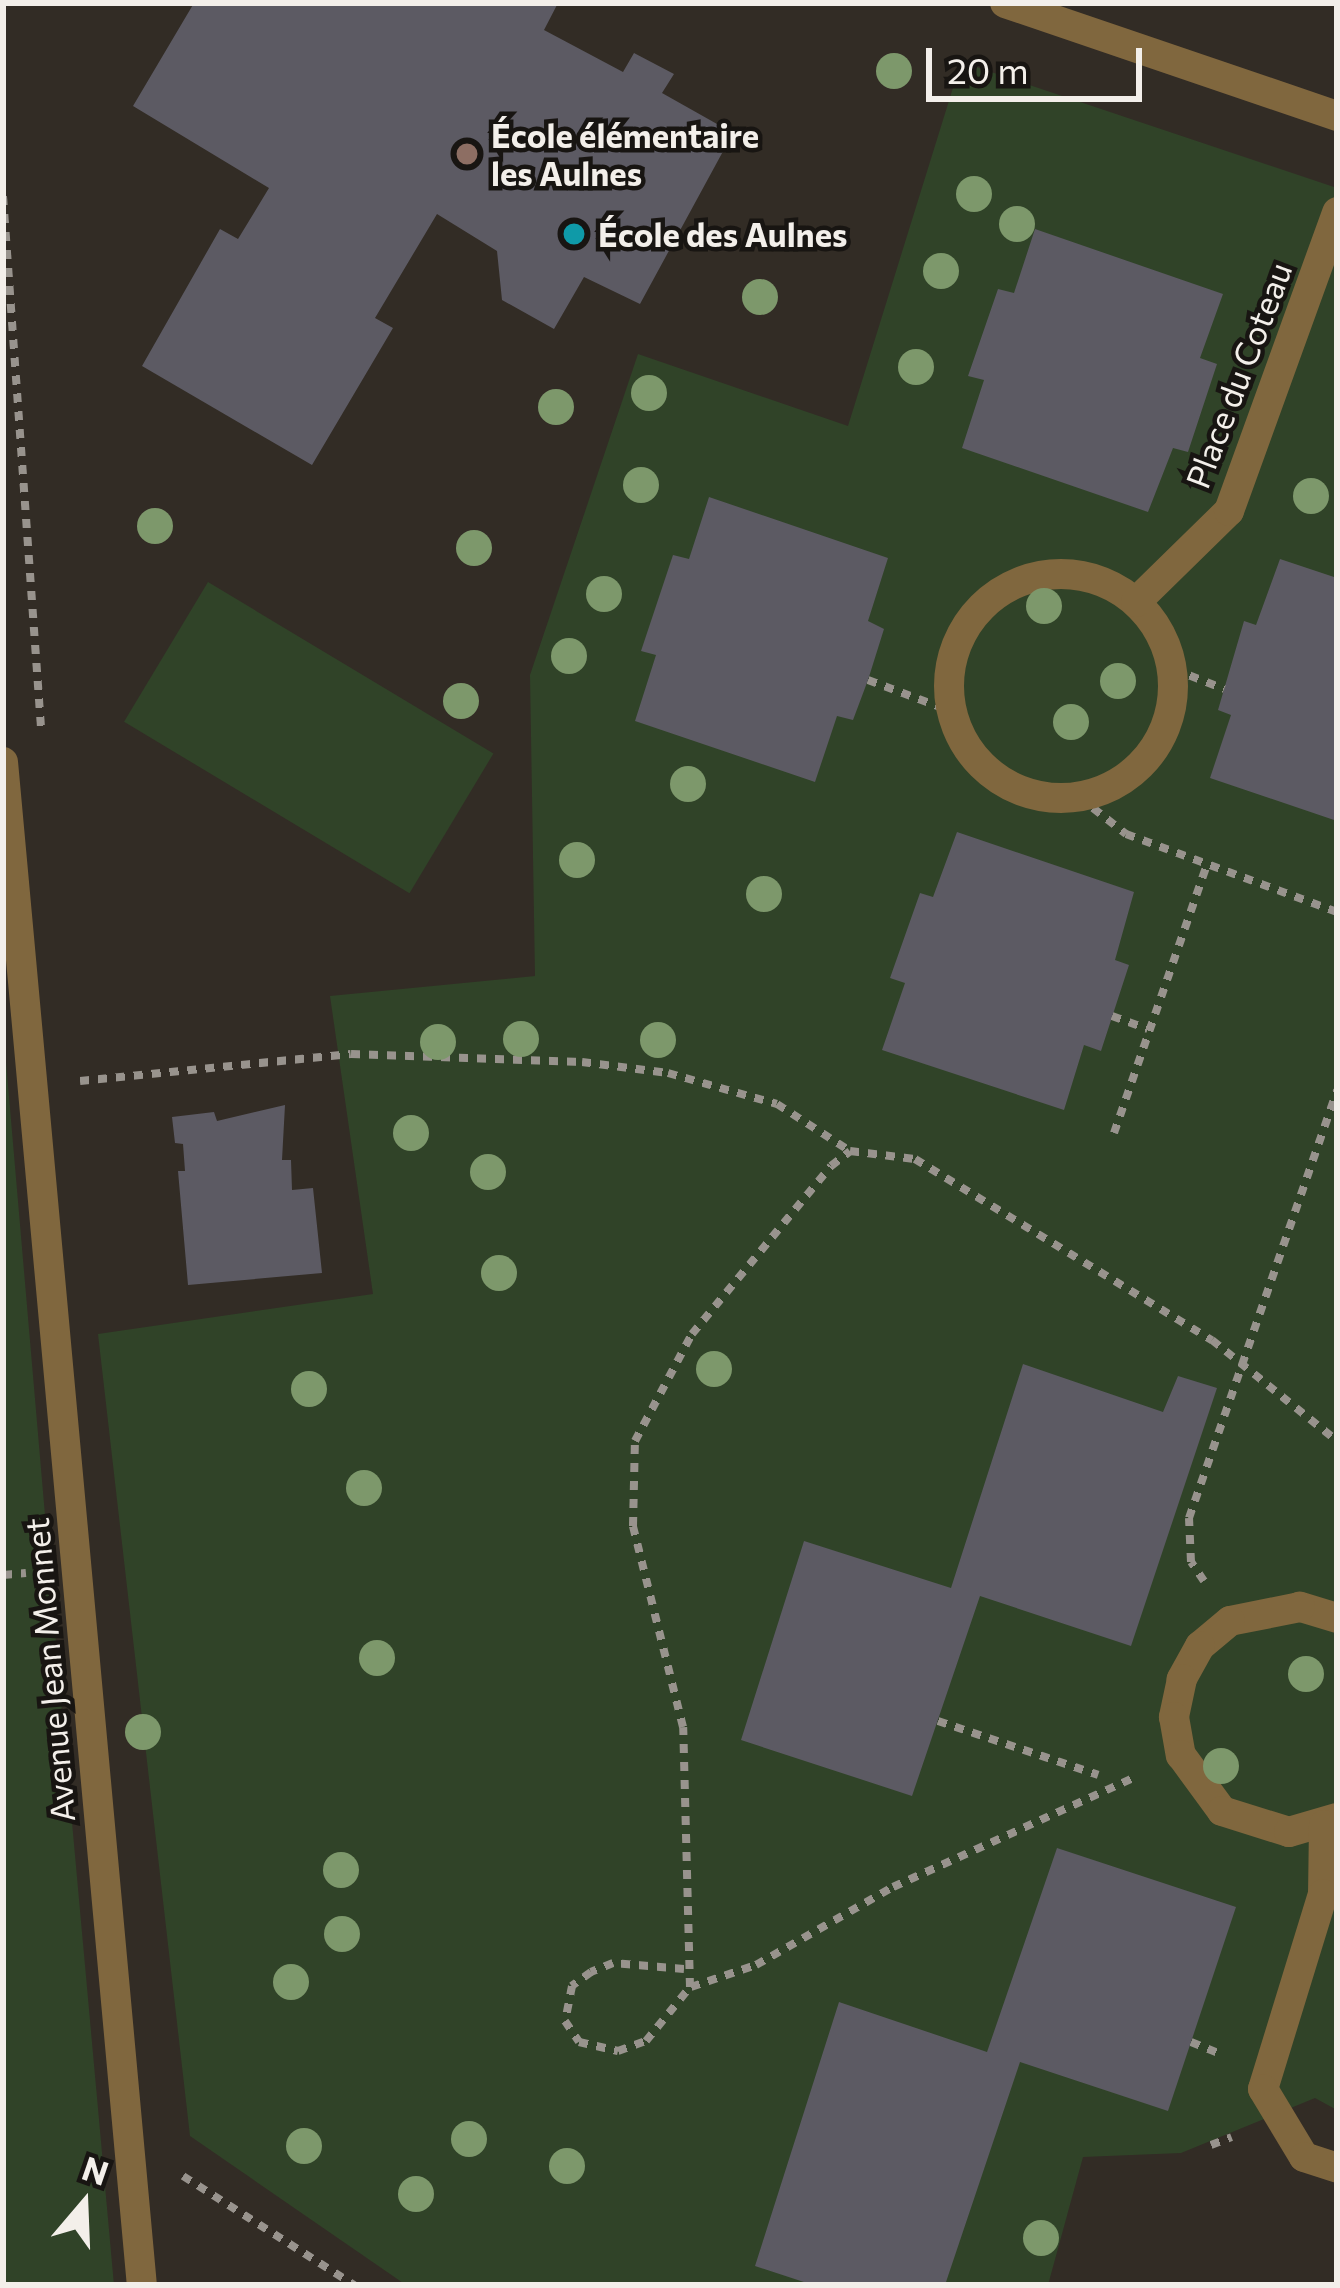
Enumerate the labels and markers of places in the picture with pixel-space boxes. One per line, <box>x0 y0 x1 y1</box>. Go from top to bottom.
place label: École élémentaire les Aulnes <box>491 115 759 193</box>
marker: École élémentaire les Aulnes <box>454 141 480 167</box>
place label: École des Aulnes <box>598 214 847 254</box>
marker: École des Aulnes <box>561 221 587 247</box>

